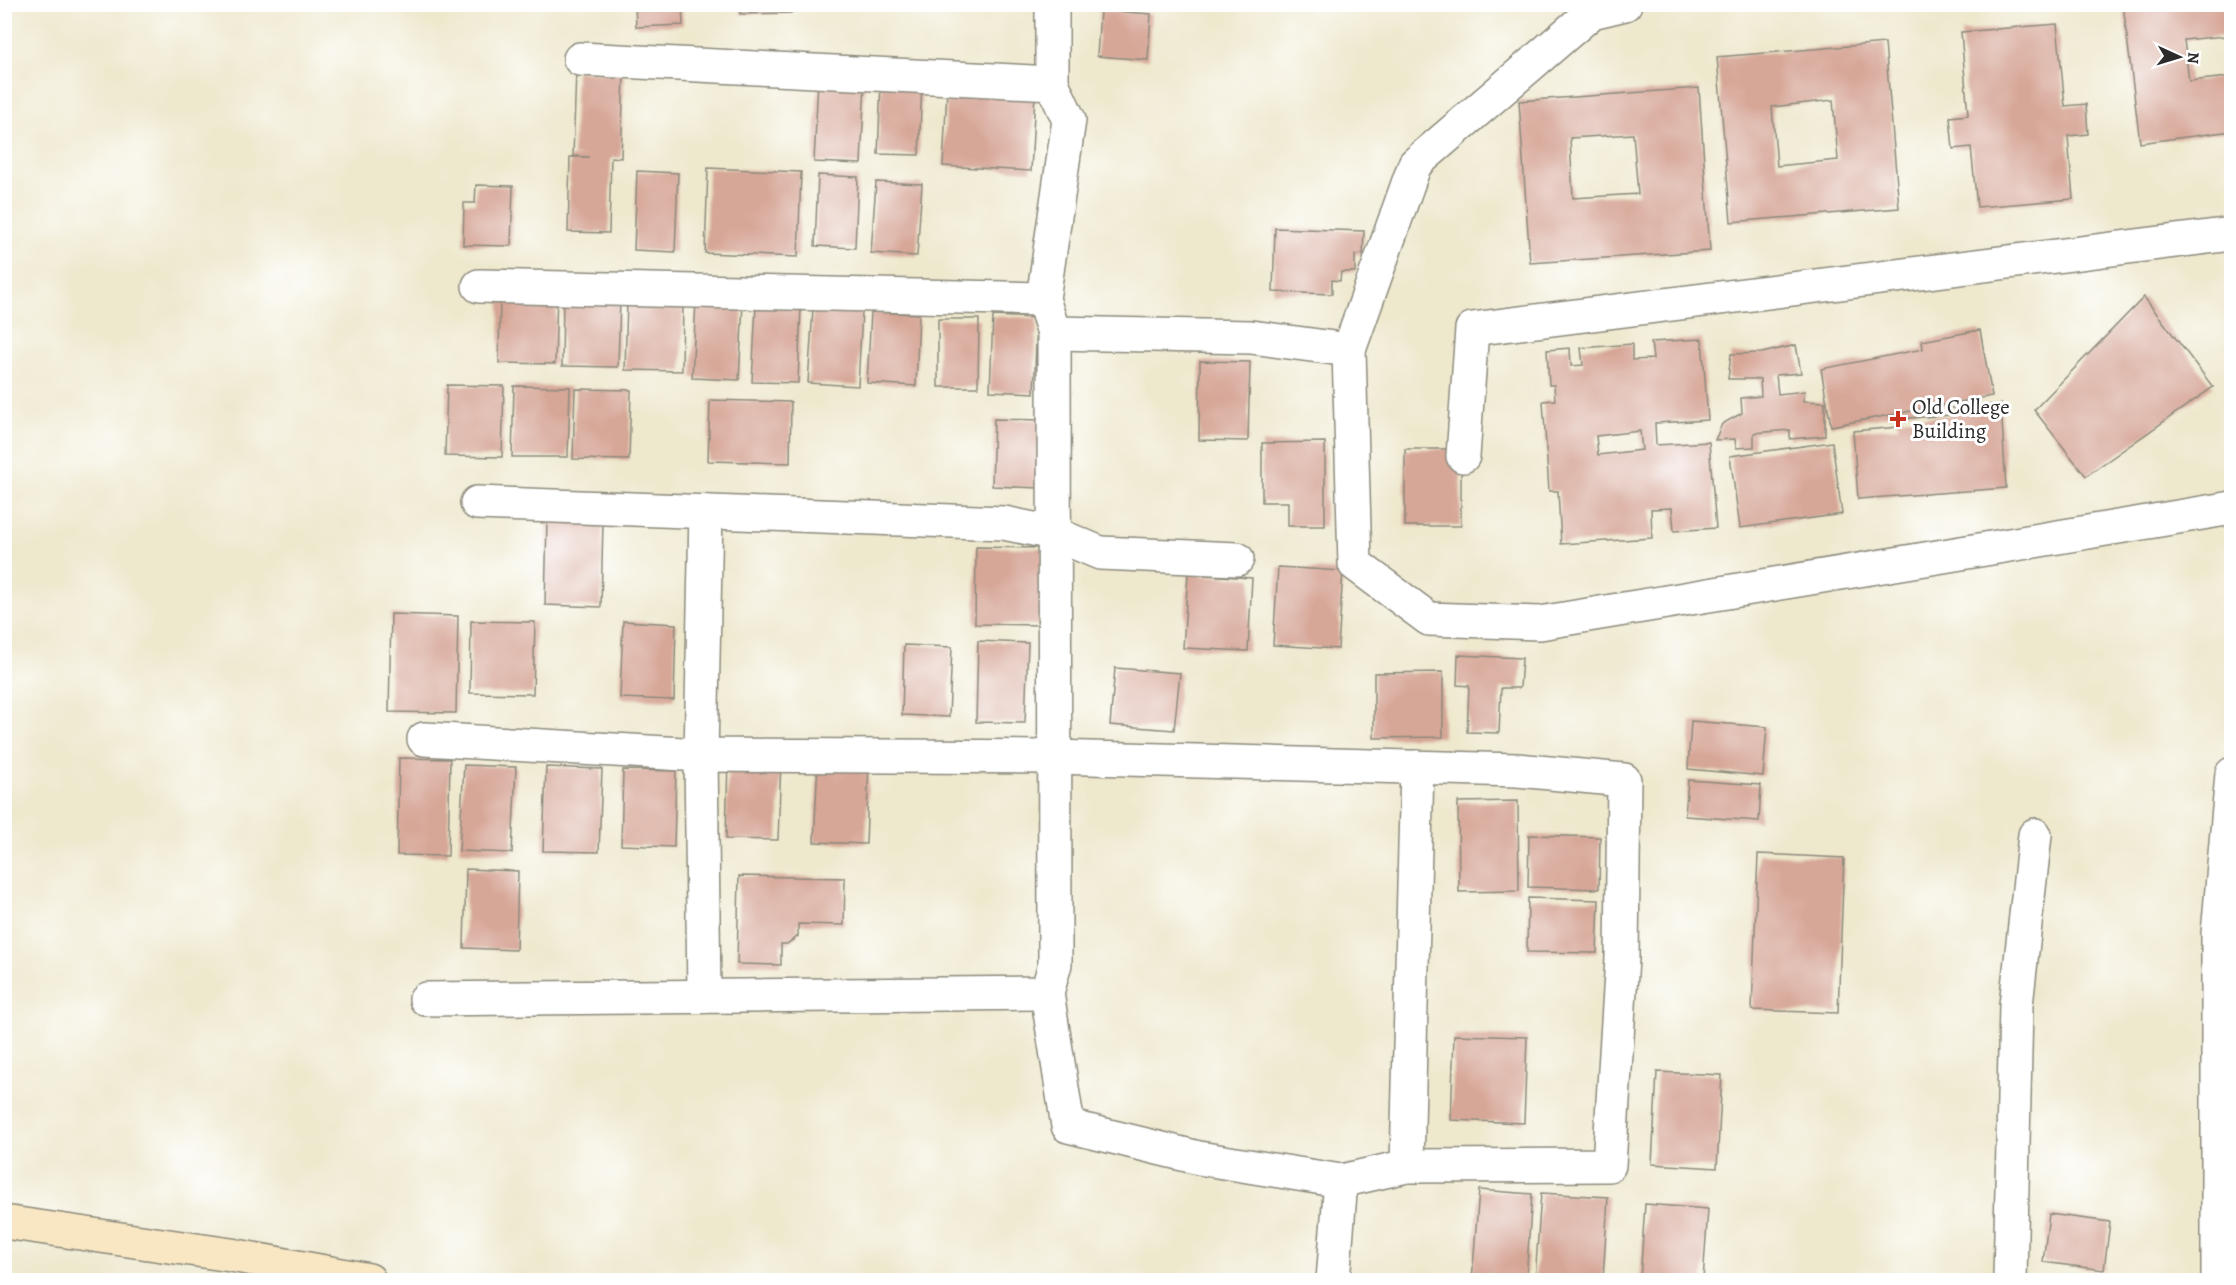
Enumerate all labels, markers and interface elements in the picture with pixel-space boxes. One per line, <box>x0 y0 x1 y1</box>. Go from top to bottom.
north arrow <box>2149 27 2209 87</box>
text: N <box>2182 51 2204 65</box>
place label: Old College Building <box>1912 393 2010 445</box>
marker: Old College Building <box>1889 410 1907 428</box>

